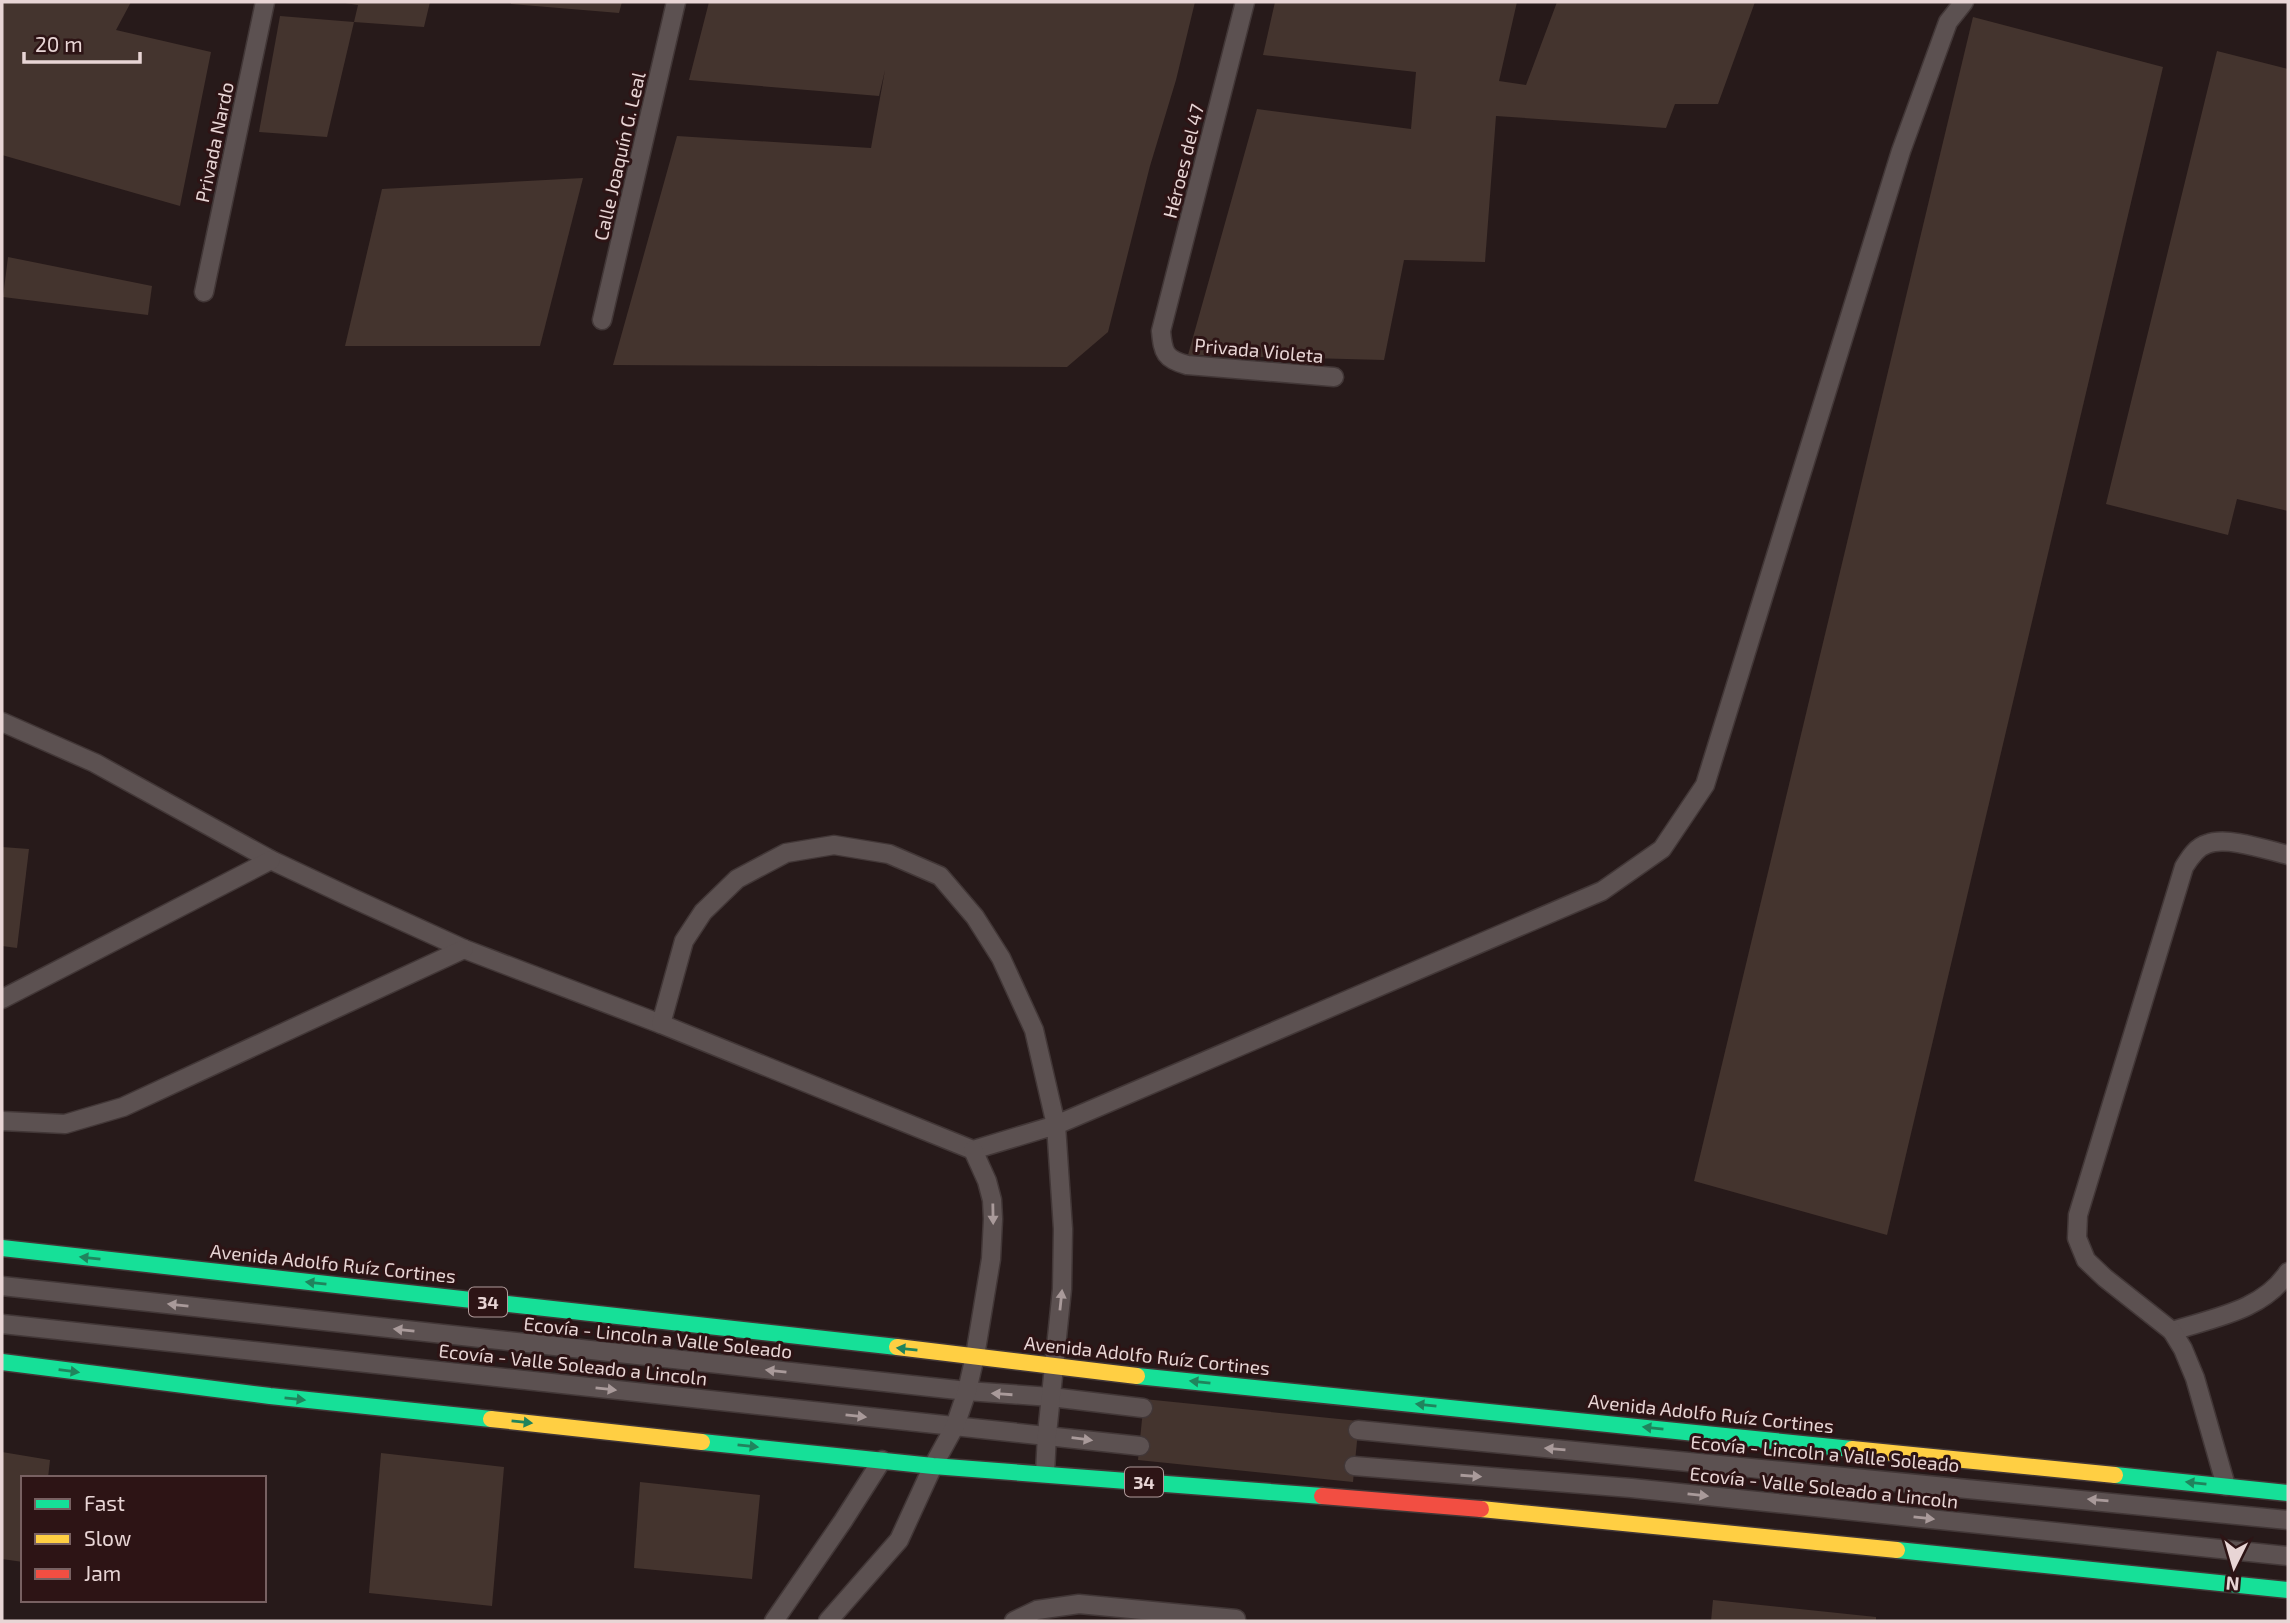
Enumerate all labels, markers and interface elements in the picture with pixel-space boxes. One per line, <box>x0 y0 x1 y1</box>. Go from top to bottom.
scale bar <box>24 21 140 65</box>
text: 20 m <box>35 31 83 56</box>
street label: Calle Joaquín G. Leal <box>588 69 650 243</box>
street label: Privada Nardo <box>190 80 238 204</box>
street label: Héroes del 47 <box>1158 101 1208 221</box>
street label: Privada Violeta <box>1193 333 1325 367</box>
one-way arrow <box>987 1204 998 1226</box>
street label: Avenida Adolfo Ruíz Cortines <box>209 1239 457 1287</box>
one-way arrow <box>79 1252 101 1263</box>
one-way arrow <box>305 1277 327 1288</box>
road number: 34 <box>469 1288 507 1316</box>
one-way arrow <box>1055 1288 1066 1310</box>
one-way arrow <box>166 1300 188 1311</box>
street label: Ecovía - Lincoln a Valle Soleado <box>523 1311 793 1363</box>
one-way arrow <box>393 1324 415 1335</box>
street label: Avenida Adolfo Ruíz Cortines <box>1023 1331 1271 1379</box>
street label: Ecovía - Valle Soleado a Lincoln <box>438 1338 708 1390</box>
one-way arrow <box>896 1343 918 1354</box>
one-way arrow <box>59 1365 81 1376</box>
one-way arrow <box>765 1365 787 1376</box>
one-way arrow <box>1189 1376 1211 1387</box>
one-way arrow <box>595 1383 617 1394</box>
one-way arrow <box>991 1388 1013 1399</box>
street label: Avenida Adolfo Ruíz Cortines <box>1587 1389 1835 1437</box>
one-way arrow <box>284 1393 306 1404</box>
one-way arrow <box>1415 1399 1437 1410</box>
one-way arrow <box>845 1410 867 1421</box>
one-way arrow <box>511 1417 533 1428</box>
one-way arrow <box>1642 1422 1664 1433</box>
street label: Ecovía - Lincoln a Valle Soleado <box>1690 1430 1960 1476</box>
one-way arrow <box>1072 1433 1094 1444</box>
one-way arrow <box>737 1441 759 1452</box>
one-way arrow <box>1544 1443 1566 1454</box>
street label: Ecovía - Valle Soleado a Lincoln <box>1689 1461 1959 1513</box>
road number: 34 <box>1125 1468 1163 1497</box>
one-way arrow <box>1460 1471 1482 1482</box>
legend <box>21 1476 266 1602</box>
one-way arrow <box>2185 1477 2207 1488</box>
text: Fast <box>84 1490 125 1515</box>
one-way arrow <box>1687 1490 1709 1501</box>
one-way arrow <box>2087 1495 2109 1506</box>
one-way arrow <box>1913 1513 1935 1524</box>
text: Slow <box>84 1525 131 1550</box>
north arrow <box>2199 1532 2269 1602</box>
text: Jam <box>84 1560 121 1585</box>
text: N <box>2225 1572 2240 1596</box>

